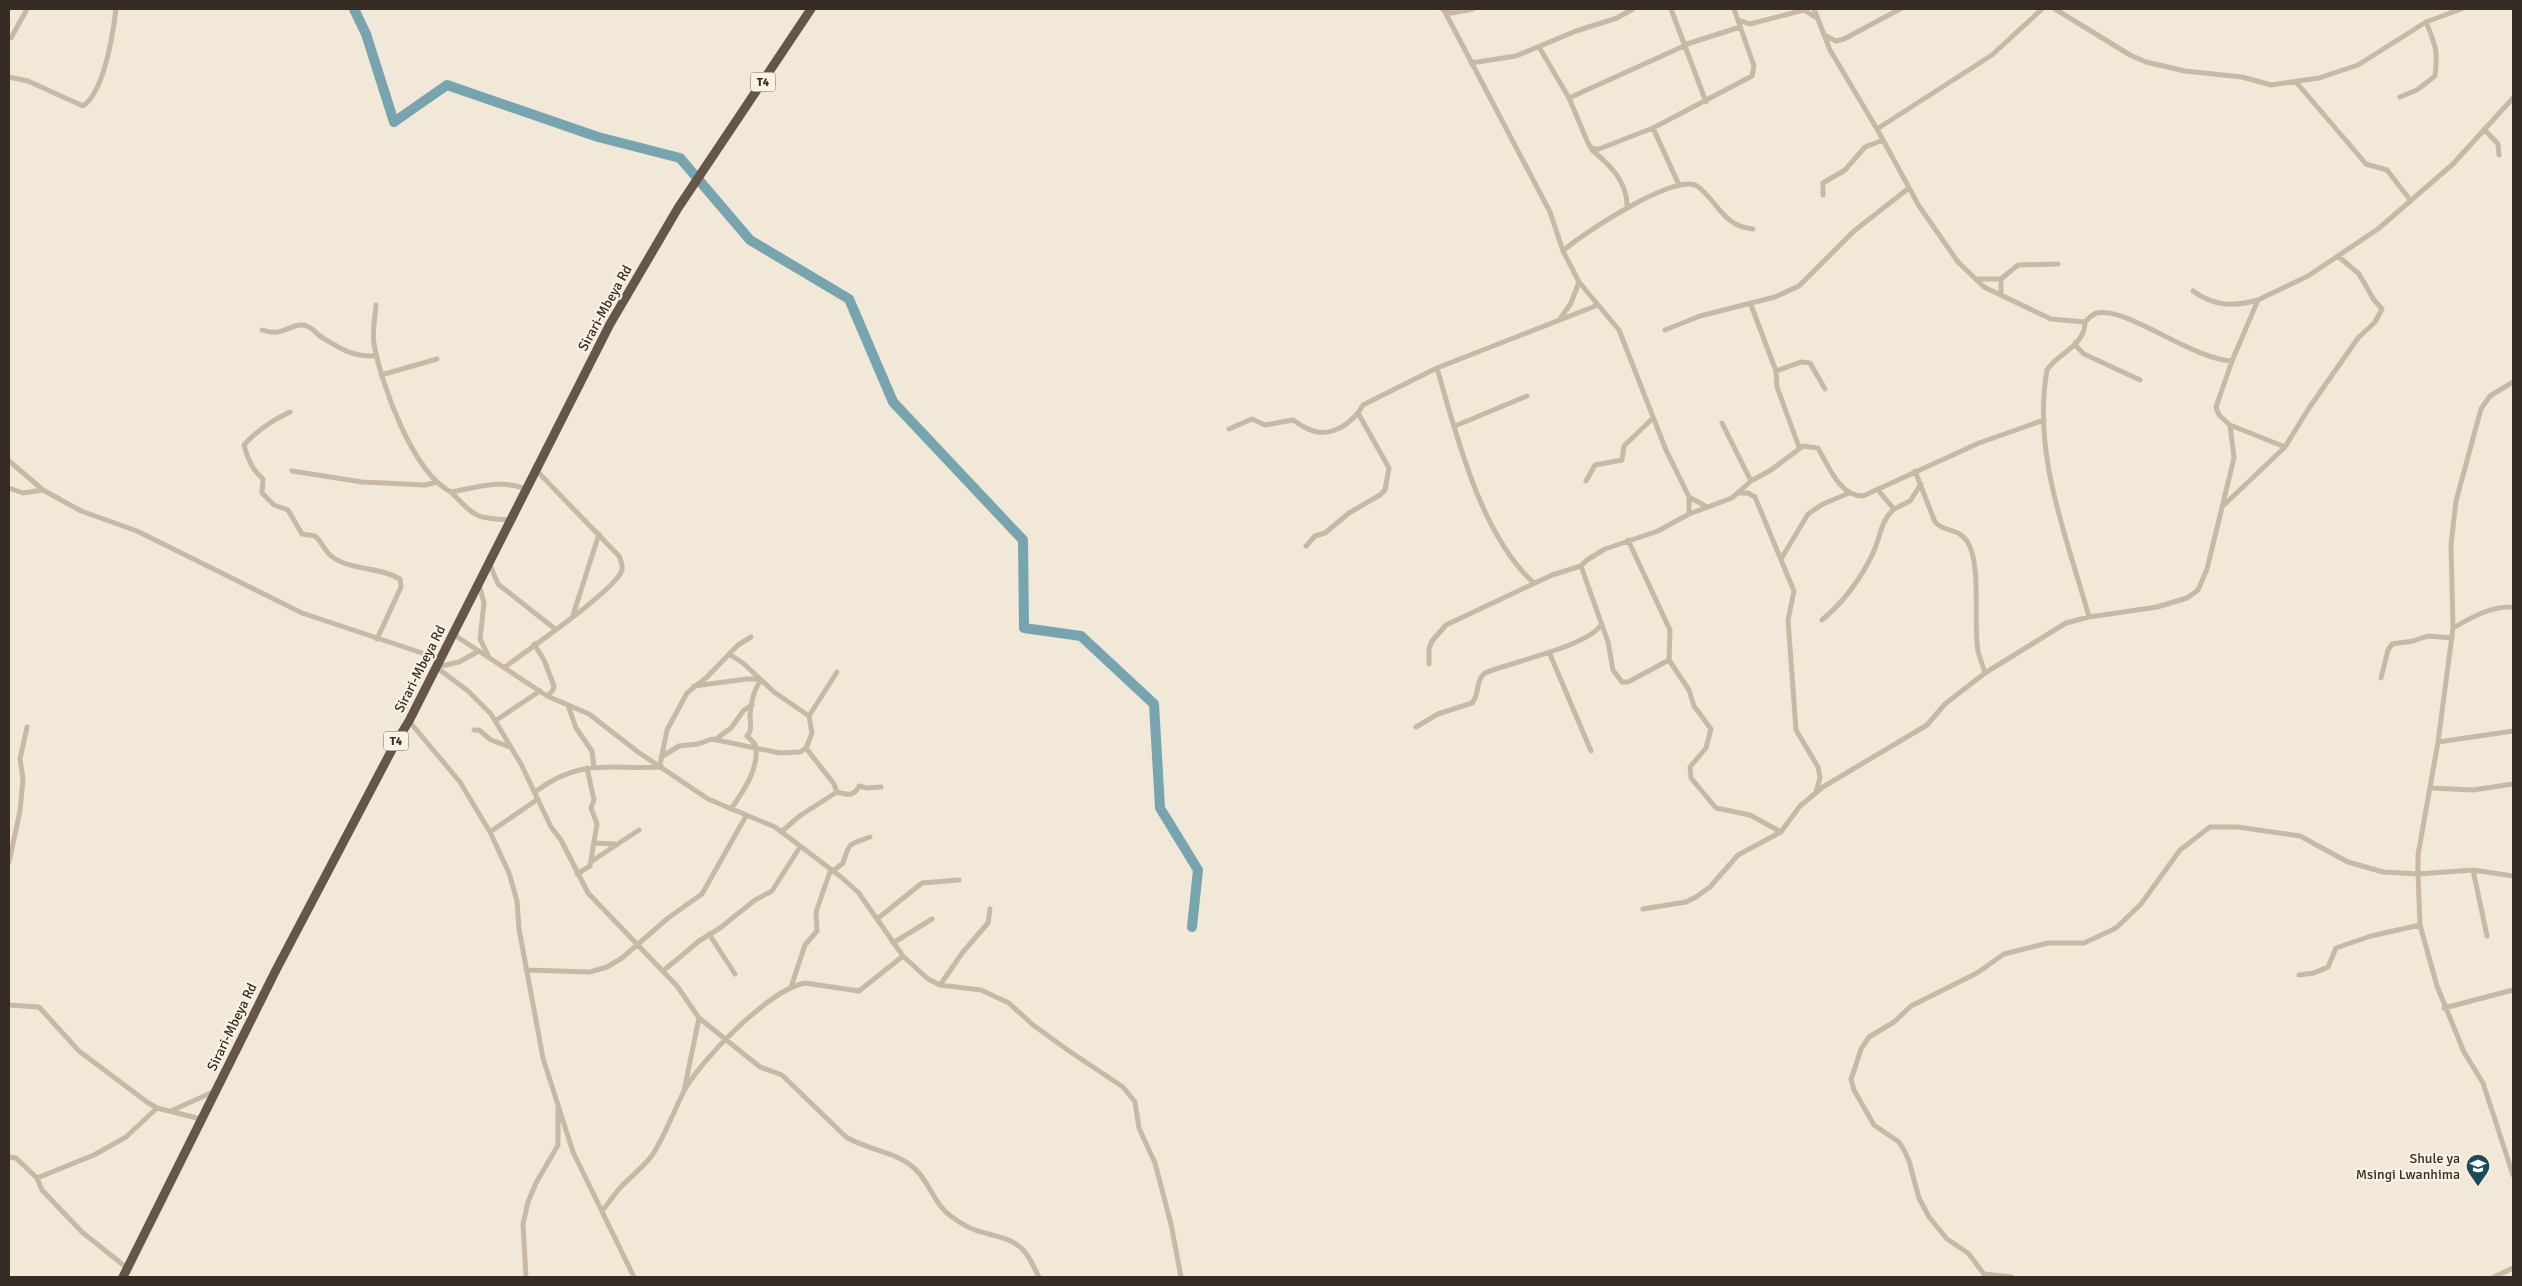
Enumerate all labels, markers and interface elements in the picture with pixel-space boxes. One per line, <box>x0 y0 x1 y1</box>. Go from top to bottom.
road number: T4 <box>750 72 776 91</box>
street label: Sirari-Mbeya Rd <box>574 262 636 354</box>
street label: Sirari-Mbeya Rd <box>391 623 449 715</box>
road number: T4 <box>384 731 408 750</box>
street label: Sirari-Mbeya Rd <box>203 980 261 1074</box>
place label: Shule ya Msingi Lwanhima <box>2356 1150 2460 1183</box>
school or university icon: Shule ya Msingi Lwanhima <box>2465 1153 2491 1187</box>

